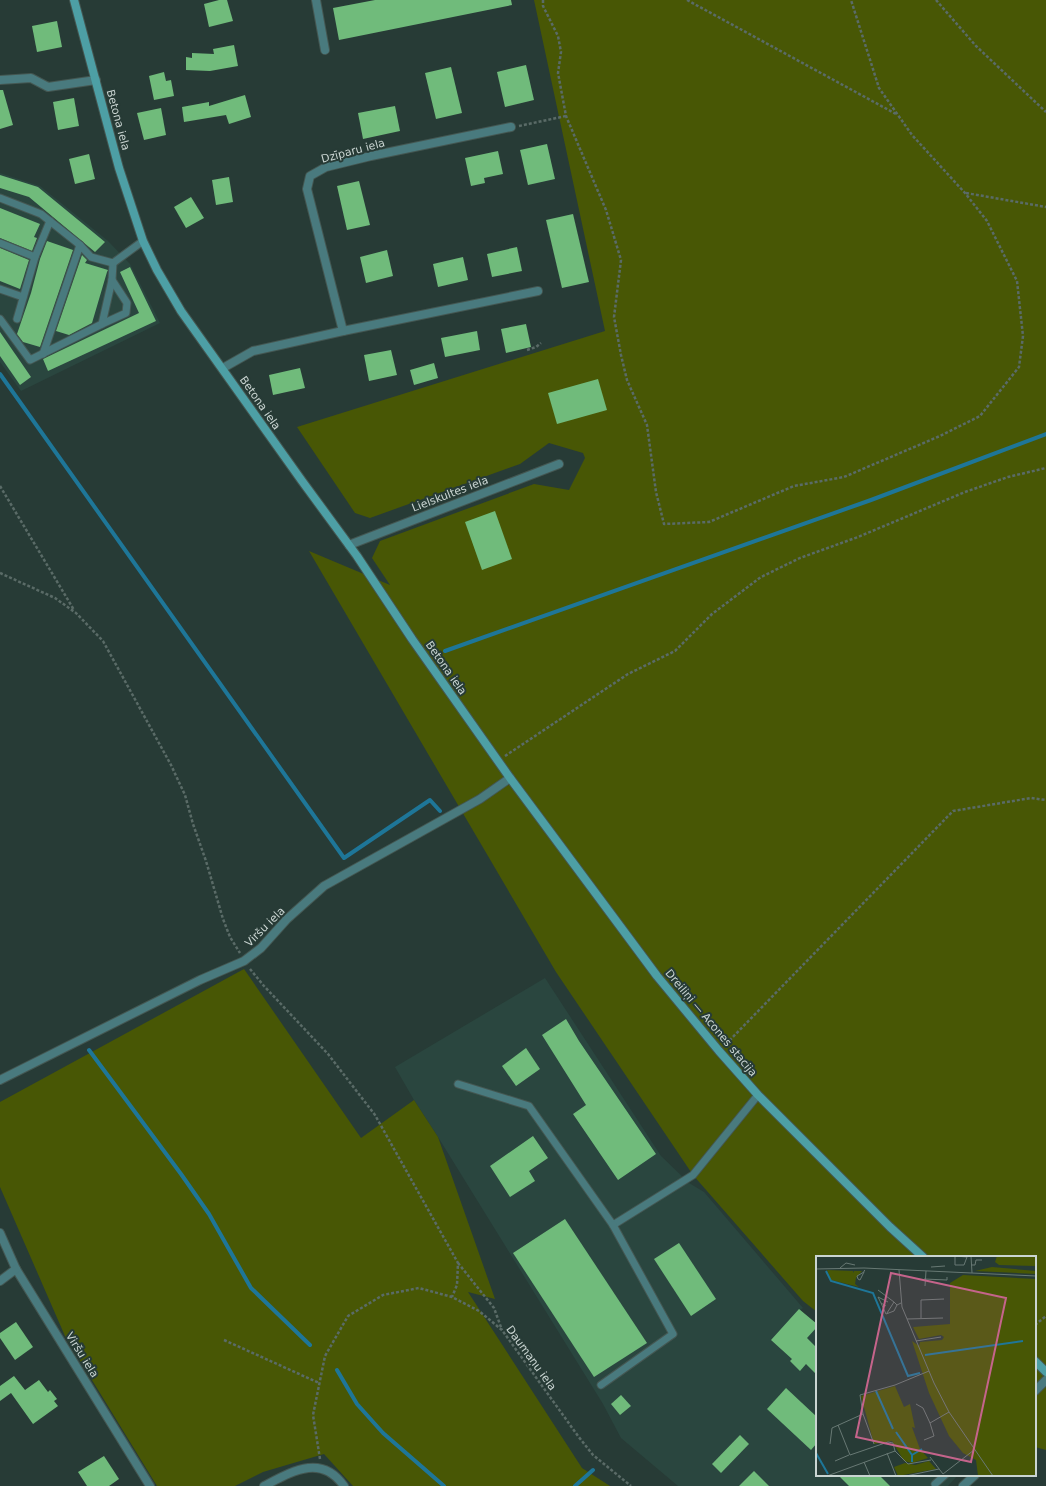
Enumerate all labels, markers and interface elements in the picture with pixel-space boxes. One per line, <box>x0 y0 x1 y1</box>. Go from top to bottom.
street label: Betona iela <box>104 88 132 152</box>
street label: Dzīparu iela <box>320 136 386 166</box>
street label: Betona iela <box>237 374 283 432</box>
street label: Lielskultes iela <box>410 473 490 515</box>
street label: Betona iela <box>423 639 469 697</box>
street label: Viršu iela <box>242 904 288 950</box>
street label: Dreiliņi — Acones stacija <box>662 967 760 1079</box>
inset map <box>816 1256 1036 1476</box>
street label: Daumaņu iela <box>503 1323 559 1393</box>
street label: Viršu iela <box>63 1330 101 1380</box>

